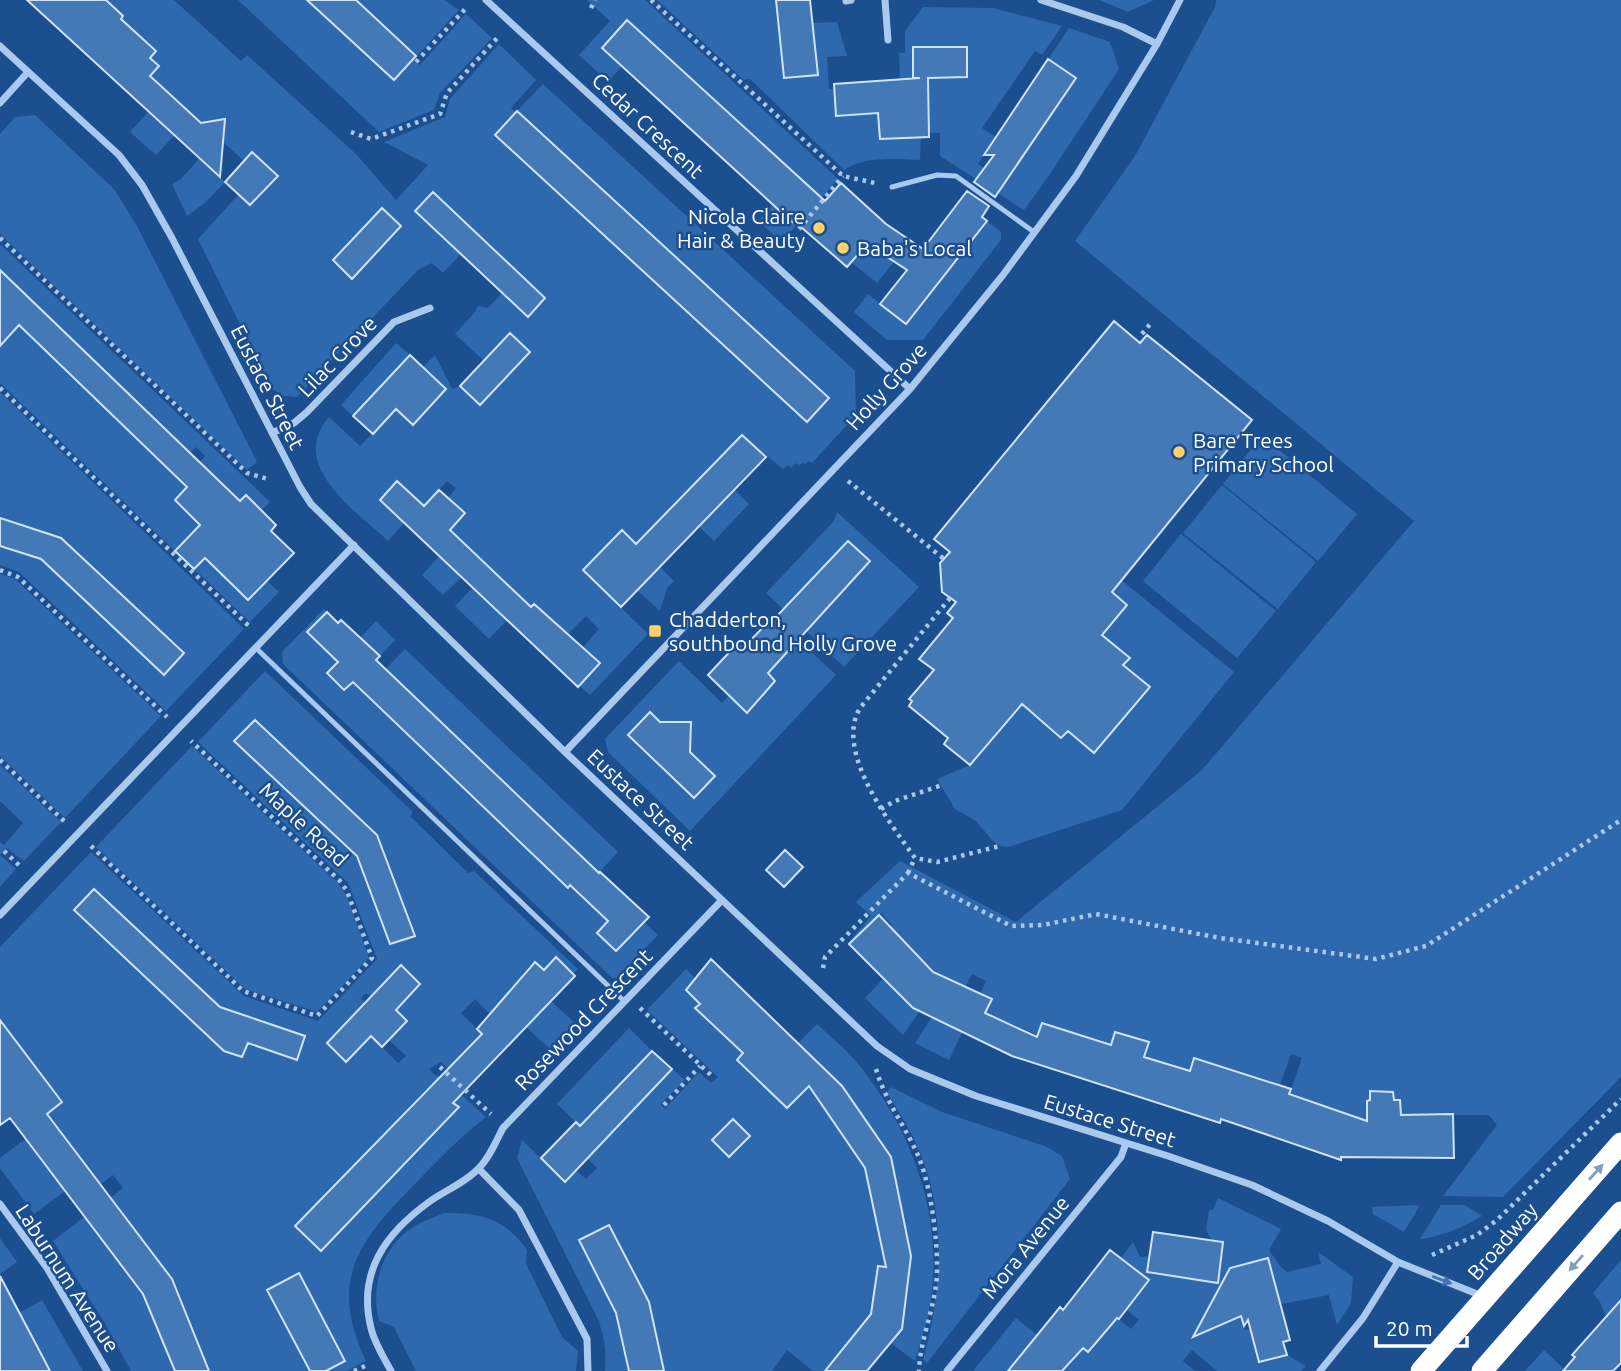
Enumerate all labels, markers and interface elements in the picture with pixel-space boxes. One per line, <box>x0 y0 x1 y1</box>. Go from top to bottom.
street label: Cedar Crescent <box>587 67 709 183</box>
place label: Nicola Claire Hair & Beauty <box>677 204 805 252</box>
marker: Nicola Claire Hair & Beauty <box>811 220 827 236</box>
place label: Baba's Local <box>857 236 972 260</box>
marker: Baba's Local <box>835 240 851 256</box>
street label: Lilac Grove <box>293 311 381 401</box>
street label: Eustace Street <box>226 321 310 453</box>
street label: Holly Grove <box>841 338 931 434</box>
place label: Bare Trees Primary School <box>1193 428 1334 476</box>
marker: Bare Trees Primary School <box>1171 444 1187 460</box>
place label: Chadderton, southbound Holly Grove <box>669 607 897 655</box>
marker: Chadderton, southbound Holly Grove <box>647 623 663 639</box>
street label: Eustace Street <box>583 744 699 854</box>
street label: Maple Road <box>255 777 353 871</box>
street label: Rosewood Crescent <box>509 943 657 1095</box>
street label: Eustace Street <box>1041 1089 1179 1151</box>
one-way arrow <box>1587 1164 1603 1181</box>
street label: Mora Avenue <box>976 1191 1074 1303</box>
street label: Broadway <box>1462 1198 1542 1284</box>
street label: Laburnum Avenue <box>11 1200 125 1356</box>
one-way arrow <box>1568 1254 1584 1272</box>
one-way arrow <box>1432 1274 1453 1285</box>
scale bar <box>1376 1304 1467 1348</box>
text: 20 m <box>1386 1316 1433 1340</box>

